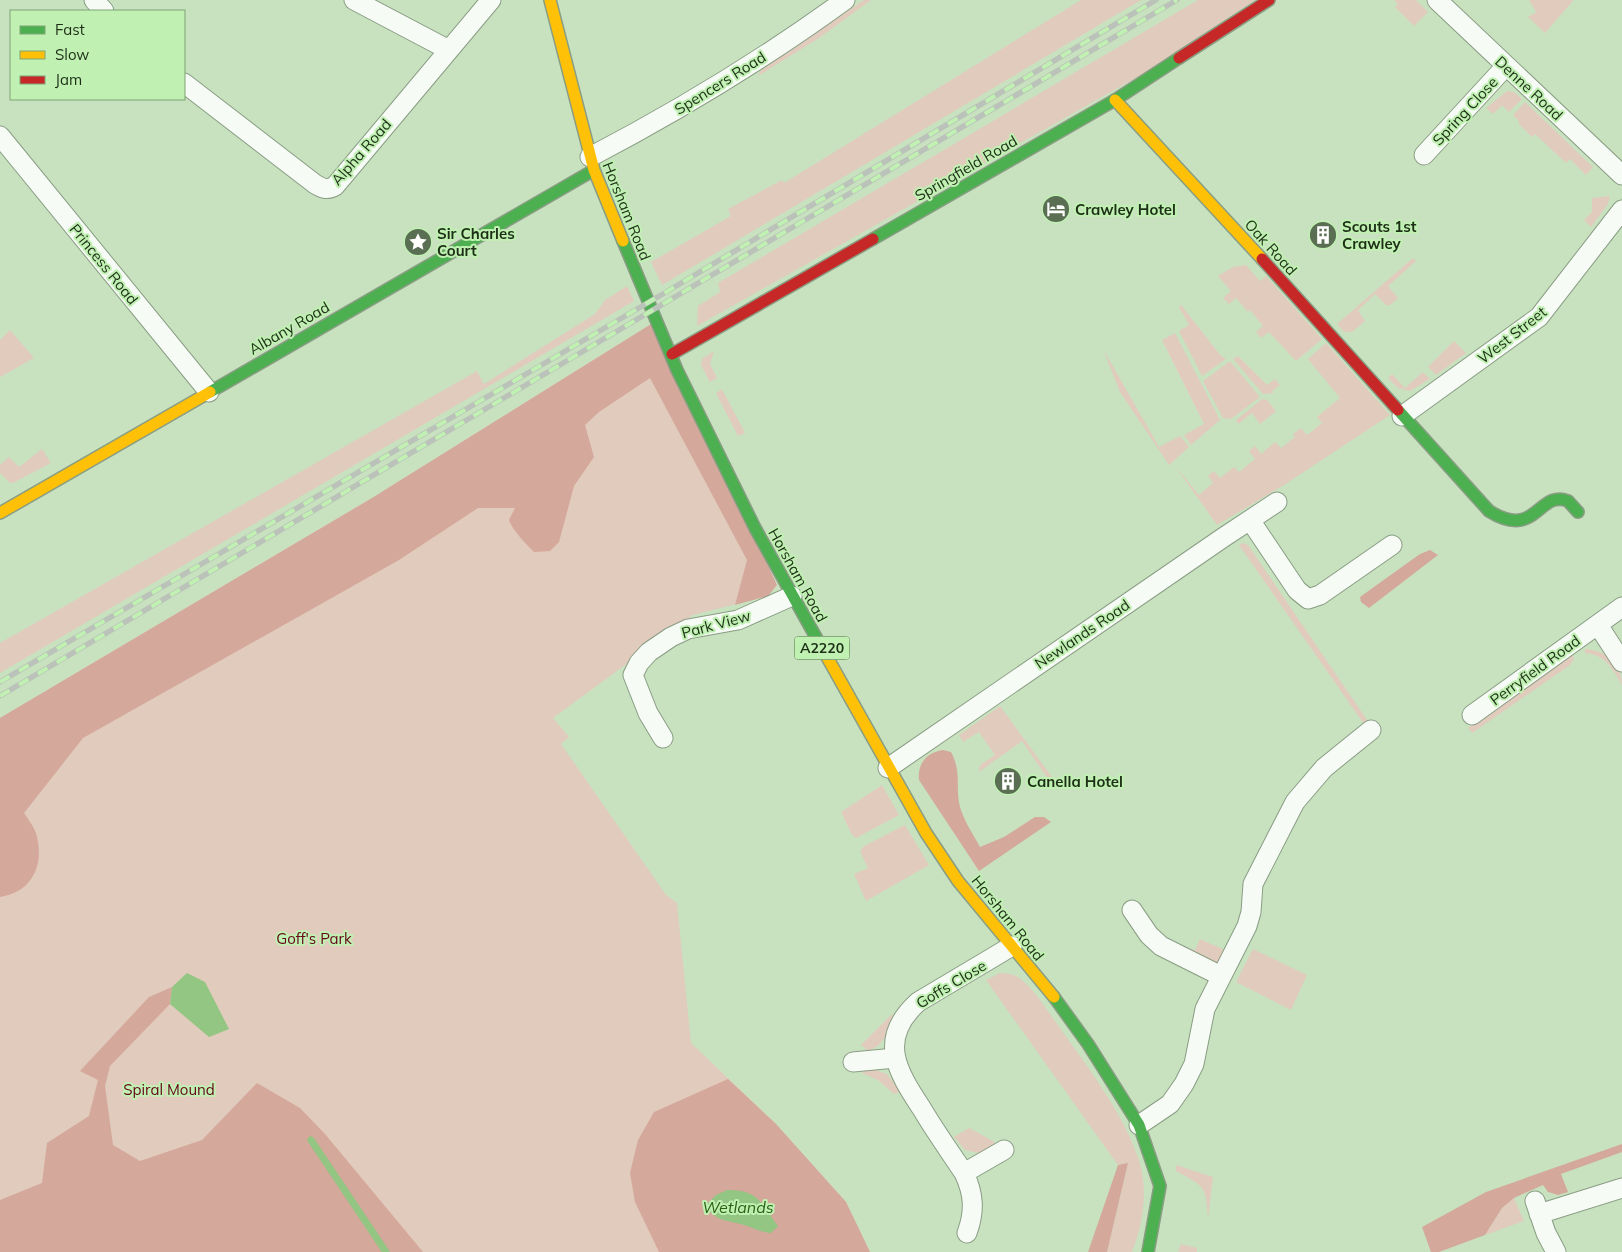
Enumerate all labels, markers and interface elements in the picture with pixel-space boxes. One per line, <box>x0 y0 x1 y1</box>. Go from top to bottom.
legend <box>10 10 185 100</box>
text: Fast <box>55 20 85 39</box>
text: Slow <box>55 45 89 64</box>
street label: Spencers Road <box>671 47 769 119</box>
street label: Denne Road <box>1491 52 1567 124</box>
text: Jam <box>55 70 82 89</box>
street label: Spring Close <box>1428 73 1502 149</box>
street label: Alpha Road <box>327 115 395 189</box>
street label: Springfield Road <box>911 131 1021 205</box>
street label: Horsham Road <box>599 159 655 263</box>
hotel icon: Crawley Hotel <box>1041 194 1071 224</box>
place label: Crawley Hotel <box>1075 200 1176 219</box>
street label: Oak Road <box>1241 215 1301 279</box>
place label: Scouts 1st Crawley <box>1342 217 1417 253</box>
street label: Princess Road <box>66 220 142 308</box>
building icon: Scouts 1st Crawley <box>1308 220 1338 250</box>
place label: Sir Charles Court <box>437 224 515 260</box>
place icon: Sir Charles Court <box>403 227 433 257</box>
street label: Albany Road <box>245 297 333 359</box>
street label: West Street <box>1474 302 1550 368</box>
street label: Horsham Road <box>764 525 832 625</box>
street label: Newlands Road <box>1031 595 1133 673</box>
street label: Park View <box>679 606 753 642</box>
street label: Perryfield Road <box>1486 631 1584 709</box>
road number: A2220 <box>794 636 850 660</box>
building icon: Canella Hotel <box>993 766 1023 796</box>
place label: Canella Hotel <box>1027 772 1123 791</box>
street label: Horsham Road <box>968 871 1048 965</box>
park label: Goff's Park <box>276 929 352 948</box>
street label: Goffs Close <box>912 956 990 1012</box>
park label: Spiral Mound <box>123 1080 215 1099</box>
water label: Wetlands <box>702 1197 774 1217</box>

